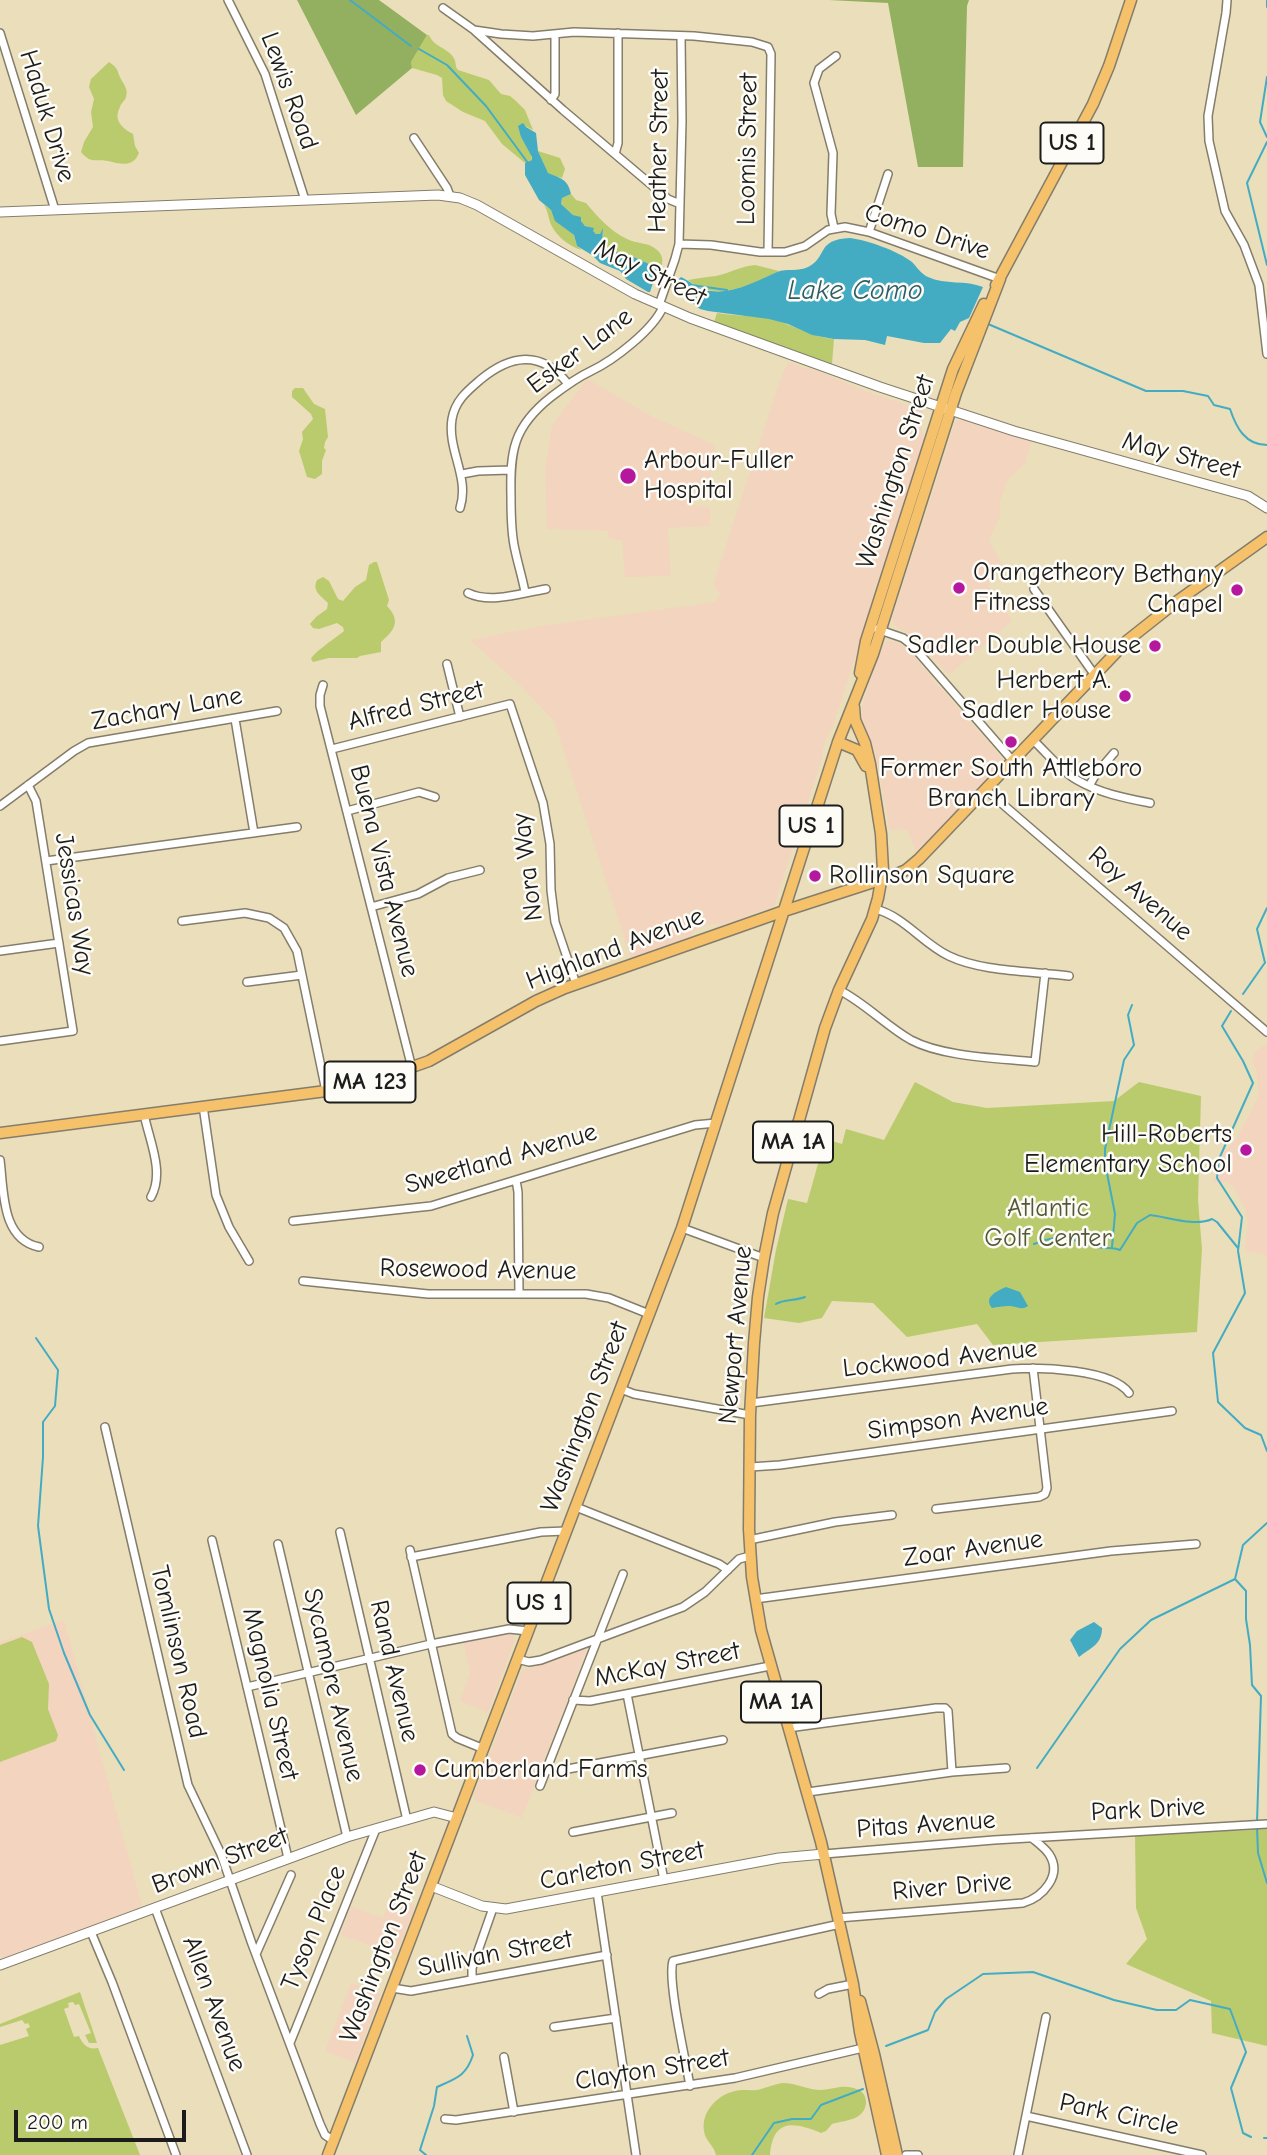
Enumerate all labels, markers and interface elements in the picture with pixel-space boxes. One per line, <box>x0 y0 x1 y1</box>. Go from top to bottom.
street label: Lewis Road <box>253 28 325 154</box>
street label: Haduk Drive <box>12 46 82 186</box>
street label: Heather Street <box>642 69 676 233</box>
street label: Loomis Street <box>731 73 765 225</box>
road number: US 1 <box>1040 122 1104 163</box>
street label: Como Drive <box>861 197 993 267</box>
street label: May Street <box>589 233 711 313</box>
water label: Lake Como <box>787 274 923 308</box>
street label: Esker Lane <box>521 301 639 401</box>
street label: Washington Street <box>850 371 942 573</box>
street label: May Street <box>1119 425 1243 487</box>
place label: Arbour-Fuller Hospital <box>644 445 793 506</box>
marker: Arbour-Fuller Hospital <box>618 466 638 486</box>
place label: Orangetheory Fitness <box>973 557 1124 618</box>
place label: Bethany Chapel <box>1133 559 1223 620</box>
marker: Orangetheory Fitness <box>951 580 967 596</box>
marker: Bethany Chapel <box>1229 582 1245 598</box>
place label: Sadler Double House <box>907 630 1141 662</box>
marker: Sadler Double House <box>1147 638 1163 654</box>
place label: Herbert A. Sadler House <box>962 665 1111 726</box>
street label: Alfred Street <box>345 674 487 738</box>
street label: Zachary Lane <box>89 680 245 738</box>
marker: Herbert A. Sadler House <box>1117 688 1133 704</box>
marker: Former South Attleboro Branch Library <box>1003 734 1019 750</box>
place label: Former South Attleboro Branch Library <box>880 753 1142 814</box>
street label: Buena Vista Avenue <box>343 762 425 980</box>
road number: US 1 <box>780 806 842 846</box>
street label: Nora Way <box>506 811 550 923</box>
street label: Jessicas Way <box>47 831 101 977</box>
street label: Roy Avenue <box>1081 840 1199 948</box>
place label: Rollinson Square <box>829 860 1014 892</box>
marker: Rollinson Square <box>807 868 823 884</box>
street label: Highland Avenue <box>522 901 708 997</box>
road number: MA 123 <box>324 1062 416 1102</box>
street label: Sweetland Avenue <box>402 1117 600 1201</box>
place label: Hill-Roberts Elementary School <box>1024 1119 1232 1180</box>
road number: MA 1A <box>753 1122 833 1162</box>
marker: Hill-Roberts Elementary School <box>1238 1142 1254 1158</box>
park label: Atlantic Golf Center <box>984 1193 1112 1254</box>
street label: Newport Avenue <box>713 1245 759 1425</box>
street label: Rosewood Avenue <box>379 1253 577 1287</box>
street label: Washington Street <box>534 1317 636 1517</box>
street label: Lockwood Avenue <box>841 1333 1039 1385</box>
street label: Simpson Avenue <box>866 1391 1050 1447</box>
street label: Zoar Avenue <box>901 1524 1045 1574</box>
street label: Tomlinson Road <box>143 1563 213 1741</box>
road number: US 1 <box>508 1582 570 1624</box>
street label: Sycamore Avenue <box>296 1585 370 1785</box>
street label: Rand Avenue <box>363 1597 425 1745</box>
street label: Magnolia Street <box>235 1605 305 1783</box>
street label: McKay Street <box>592 1636 742 1694</box>
road number: MA 1A <box>741 1682 821 1722</box>
place label: Cumberland Farms <box>434 1754 648 1786</box>
marker: Cumberland Farms <box>412 1762 428 1778</box>
street label: Park Drive <box>1090 1791 1206 1829</box>
street label: Pitas Avenue <box>855 1805 997 1845</box>
street label: Brown Street <box>148 1821 292 1901</box>
street label: Carleton Street <box>537 1835 707 1897</box>
street label: Washington Street <box>333 1847 435 2047</box>
street label: Tyson Place <box>275 1861 353 1995</box>
street label: River Drive <box>891 1866 1013 1908</box>
street label: Sullivan Street <box>415 1924 575 1984</box>
street label: Allen Avenue <box>175 1932 253 2076</box>
street label: Clayton Street <box>573 2042 731 2098</box>
street label: Park Circle <box>1057 2087 1181 2143</box>
scale bar <box>18 2096 189 2140</box>
text: 200 m <box>27 2110 88 2134</box>

